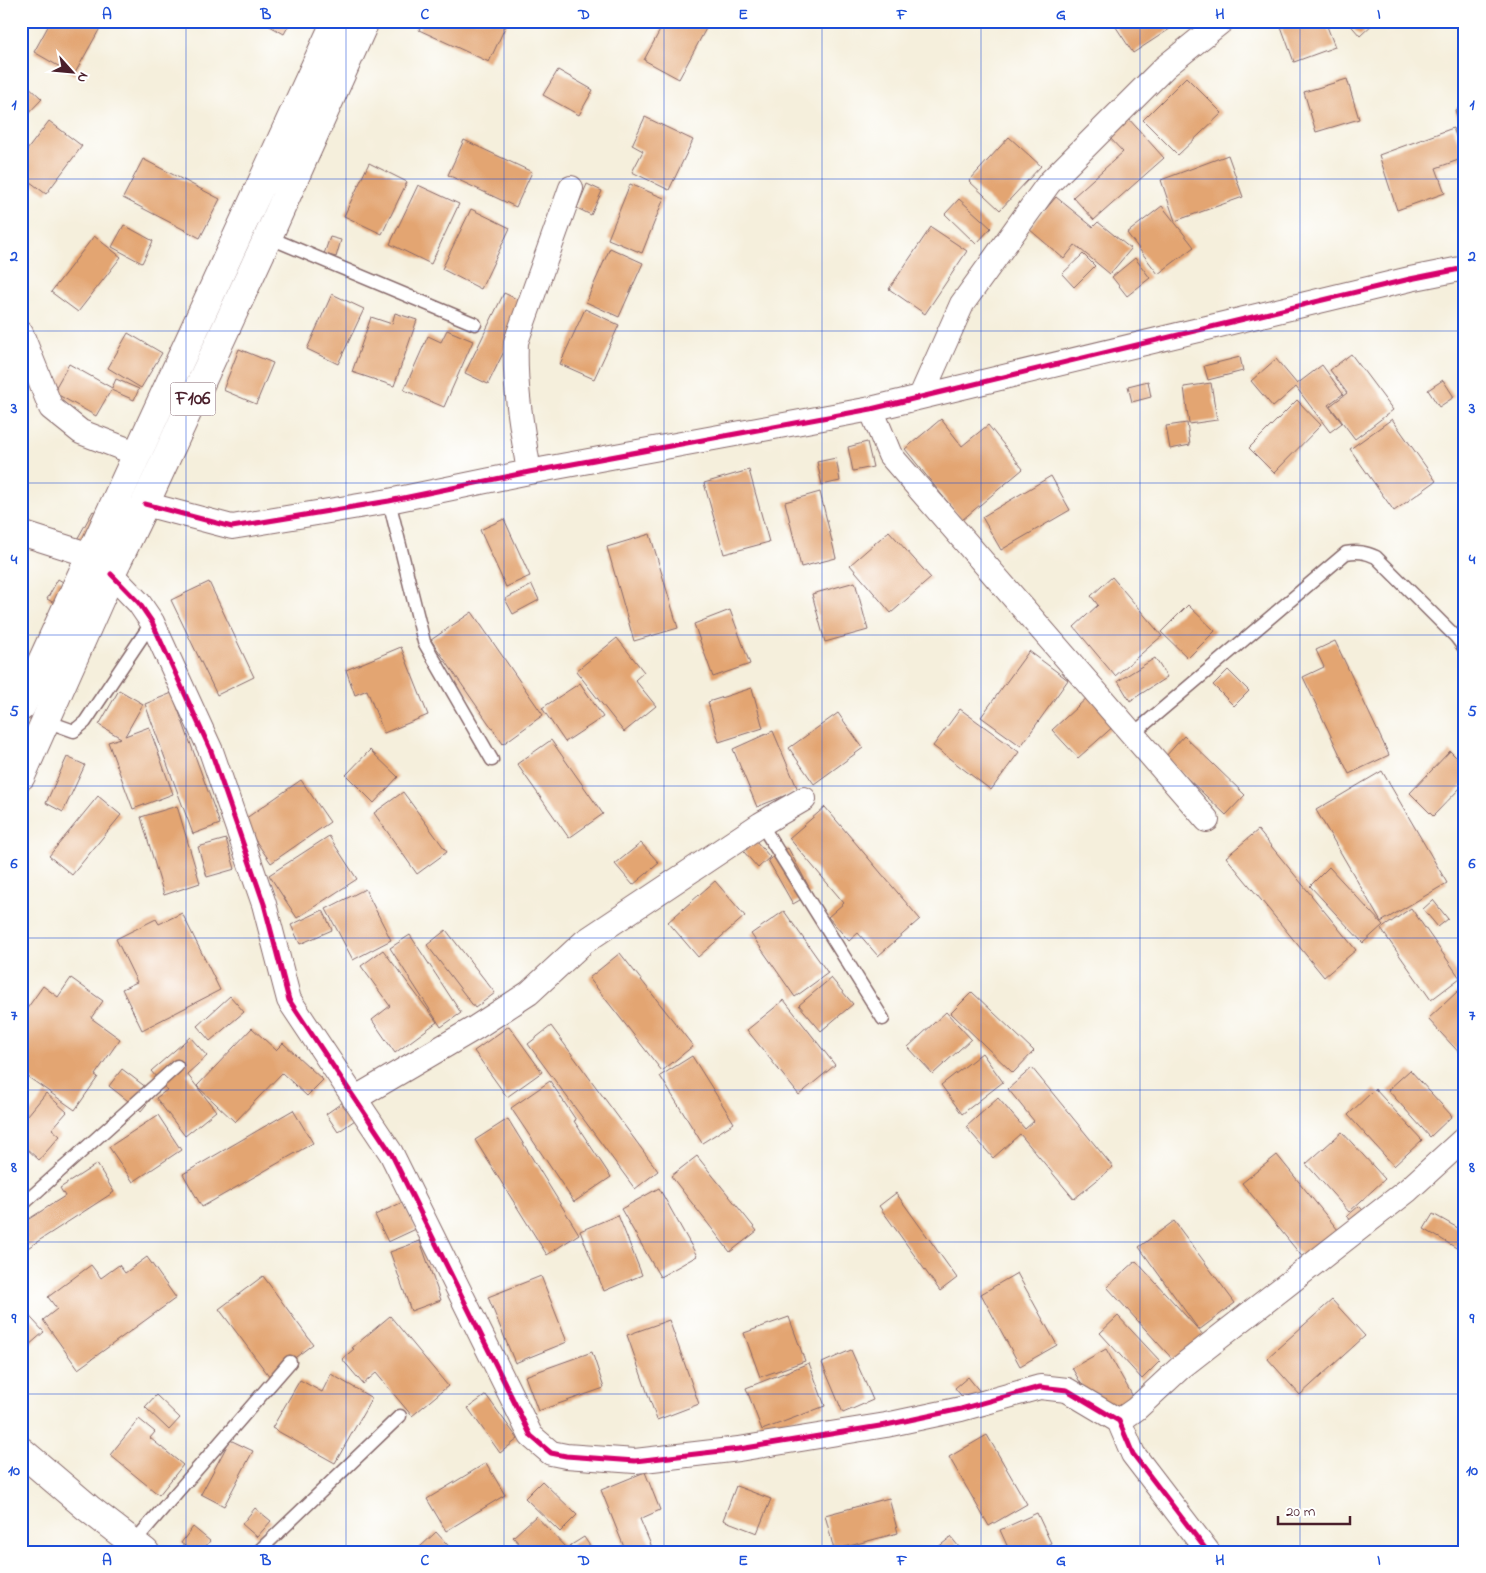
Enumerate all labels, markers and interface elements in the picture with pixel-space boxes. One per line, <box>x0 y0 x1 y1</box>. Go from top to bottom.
text: A <box>102 3 112 27</box>
text: B <box>260 3 272 27</box>
text: C <box>421 3 430 27</box>
text: D <box>577 3 590 27</box>
text: E <box>738 3 748 27</box>
text: F <box>896 3 908 27</box>
text: G <box>1056 3 1066 27</box>
text: H <box>1215 3 1225 27</box>
text: I <box>1377 3 1381 27</box>
north arrow <box>48 48 98 98</box>
text: N <box>71 68 94 86</box>
text: 1 <box>11 93 17 117</box>
text: 1 <box>1469 93 1475 117</box>
text: 2 <box>9 245 18 269</box>
text: 2 <box>1467 245 1476 269</box>
road number: F106 <box>170 382 216 416</box>
text: 3 <box>10 397 18 421</box>
text: 3 <box>1468 397 1476 421</box>
text: 4 <box>10 548 18 572</box>
text: 4 <box>1468 548 1476 572</box>
text: 5 <box>9 700 19 724</box>
text: 5 <box>1467 700 1477 724</box>
text: 6 <box>9 852 18 876</box>
text: 6 <box>1467 852 1476 876</box>
text: 7 <box>11 1004 18 1028</box>
text: 7 <box>1469 1004 1476 1028</box>
text: 8 <box>10 1156 17 1180</box>
text: 8 <box>1468 1156 1475 1180</box>
text: 9 <box>11 1307 17 1331</box>
text: 9 <box>1469 1307 1475 1331</box>
text: 10 <box>8 1459 20 1483</box>
text: 10 <box>1466 1459 1478 1483</box>
scale bar <box>1278 1493 1351 1525</box>
text: 20 m <box>1286 1501 1316 1523</box>
text: A <box>102 1549 112 1573</box>
text: B <box>260 1549 272 1573</box>
text: C <box>421 1549 430 1573</box>
text: D <box>577 1549 590 1573</box>
text: E <box>738 1549 748 1573</box>
text: F <box>896 1549 908 1573</box>
text: G <box>1056 1549 1066 1573</box>
text: H <box>1215 1549 1225 1573</box>
text: I <box>1377 1549 1381 1573</box>

